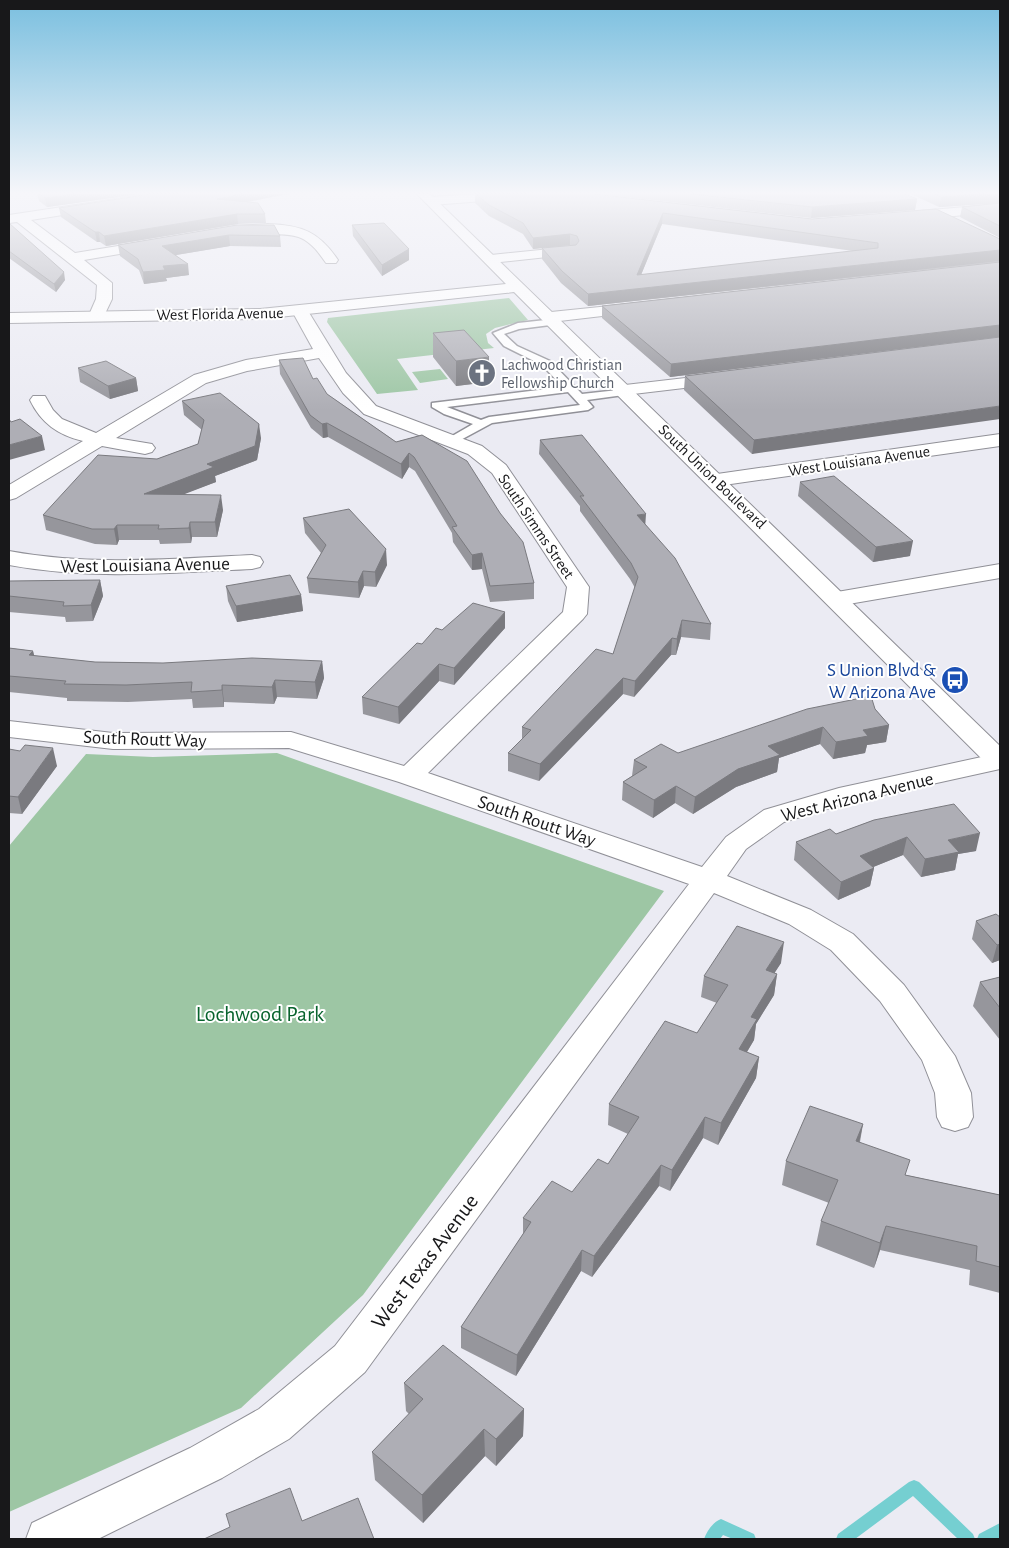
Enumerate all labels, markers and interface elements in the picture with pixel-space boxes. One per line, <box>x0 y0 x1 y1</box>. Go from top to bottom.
street label: West Florida Avenue <box>156 305 284 323</box>
place label: Lachwood Christian Fellowship Church <box>501 357 622 391</box>
church icon: Lachwood Christian Fellowship Church <box>467 358 497 388</box>
street label: South Union Boulevard <box>655 421 769 532</box>
street label: West Louisiana Avenue <box>787 443 931 479</box>
street label: South Simms Street <box>495 471 577 582</box>
street label: West Louisiana Avenue <box>60 555 230 576</box>
place label: S Union Blvd & W Arizona Ave <box>827 661 936 702</box>
bus stop icon: S Union Blvd & W Arizona Ave <box>940 665 970 695</box>
street label: South Routt Way <box>83 728 207 751</box>
street label: West Arizona Avenue <box>779 769 936 826</box>
street label: South Routt Way <box>475 792 598 850</box>
park label: Lochwood Park <box>196 1003 324 1025</box>
street label: West Texas Avenue <box>367 1190 482 1333</box>

